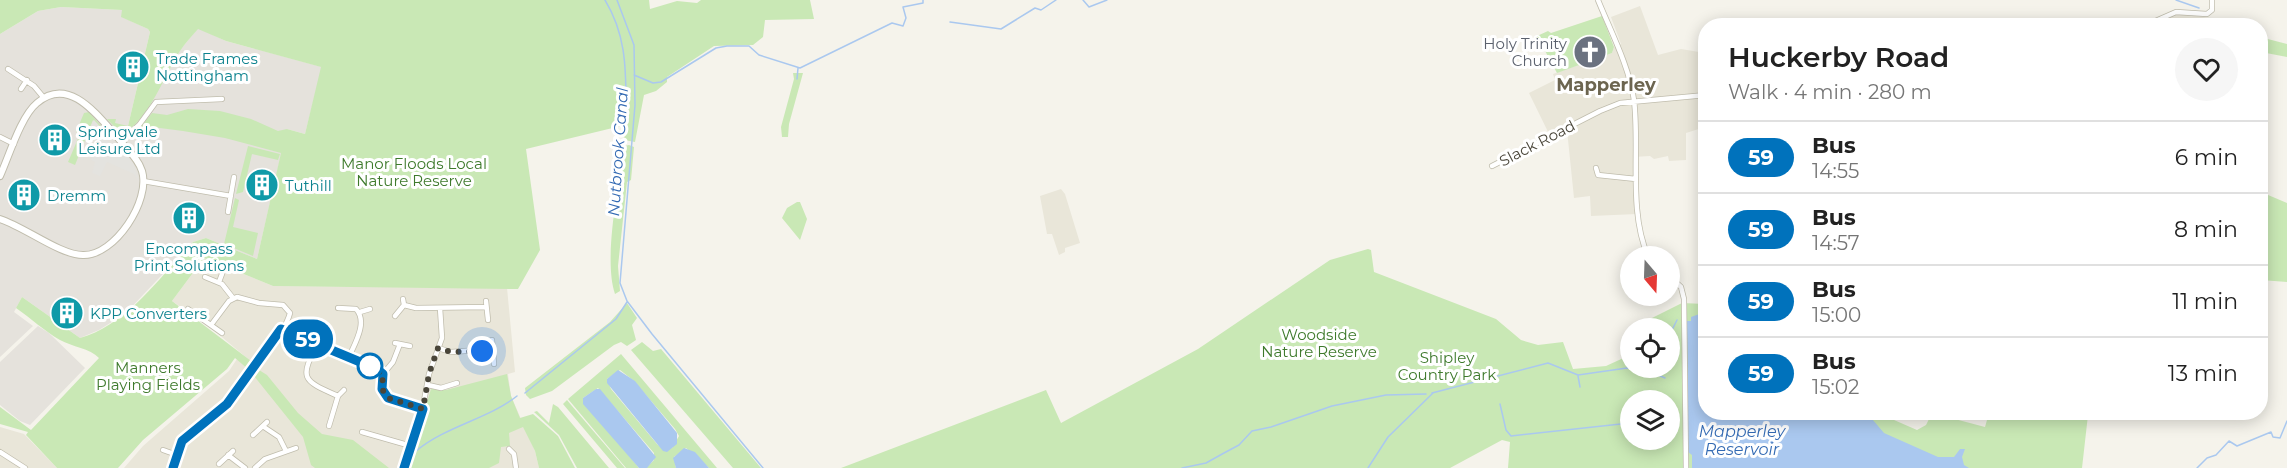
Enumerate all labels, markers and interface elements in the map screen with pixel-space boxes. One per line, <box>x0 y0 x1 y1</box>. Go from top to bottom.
place label: Holy Trinity Church <box>1483 34 1568 70</box>
church icon: Holy Trinity Church <box>1572 34 1608 70</box>
button: heart <box>2175 38 2238 101</box>
text: Huckerby Road <box>1728 40 1949 74</box>
building icon: Trade Frames Nottingham <box>115 49 151 85</box>
place label: Trade Frames Nottingham <box>156 49 258 85</box>
district label: Mapperley <box>1556 74 1656 96</box>
text: Walk · 4 min · 280 m <box>1728 80 1932 104</box>
water label: Nutbrook Canal <box>604 86 632 217</box>
street label: Slack Road <box>1496 116 1578 170</box>
building icon: Springvale Leisure Ltd <box>37 122 73 158</box>
place label: Springvale Leisure Ltd <box>78 122 161 158</box>
text: Bus <box>1812 132 1856 159</box>
text: 6 min <box>2175 144 2238 171</box>
text: 59 <box>1748 145 1774 170</box>
park label: Manor Floods Local Nature Reserve <box>341 154 487 190</box>
text: 14:55 <box>1812 159 1859 183</box>
building icon: Tuthill <box>244 167 280 203</box>
place label: Tuthill <box>285 176 332 195</box>
building icon: Dremm <box>6 177 42 213</box>
place label: Dremm <box>47 186 106 205</box>
building icon: Encompass Print Solutions <box>171 200 207 236</box>
text: Bus <box>1812 204 1856 231</box>
text: 8 min <box>2174 216 2238 243</box>
text: 59 <box>1748 217 1774 242</box>
text: 14:57 <box>1812 231 1860 255</box>
place label: Encompass Print Solutions <box>134 239 244 275</box>
north arrow <box>1620 246 1680 306</box>
map controls <box>1620 246 1680 450</box>
text: Bus <box>1812 276 1856 303</box>
text: 11 min <box>2172 288 2238 315</box>
text: 59 <box>1748 289 1774 314</box>
building icon: KPP Converters <box>49 295 85 331</box>
text: 15:00 <box>1812 303 1861 327</box>
place label: KPP Converters <box>90 304 207 323</box>
button: locate <box>1620 318 1680 378</box>
line badge: 59 <box>281 320 335 358</box>
park label: Woodside Nature Reserve <box>1261 325 1377 361</box>
text: 59 <box>295 327 321 352</box>
your location <box>467 336 497 366</box>
park label: Shipley Country Park <box>1398 348 1496 384</box>
text: Bus <box>1812 348 1856 375</box>
unlabelled marker <box>357 353 383 379</box>
park label: Manners Playing Fields <box>96 358 200 394</box>
text: 13 min <box>2168 360 2238 387</box>
text: 59 <box>1748 361 1774 386</box>
text: 15:02 <box>1812 375 1859 399</box>
button: layers <box>1620 390 1680 450</box>
water label: Mapperley Reservoir <box>1699 422 1786 459</box>

